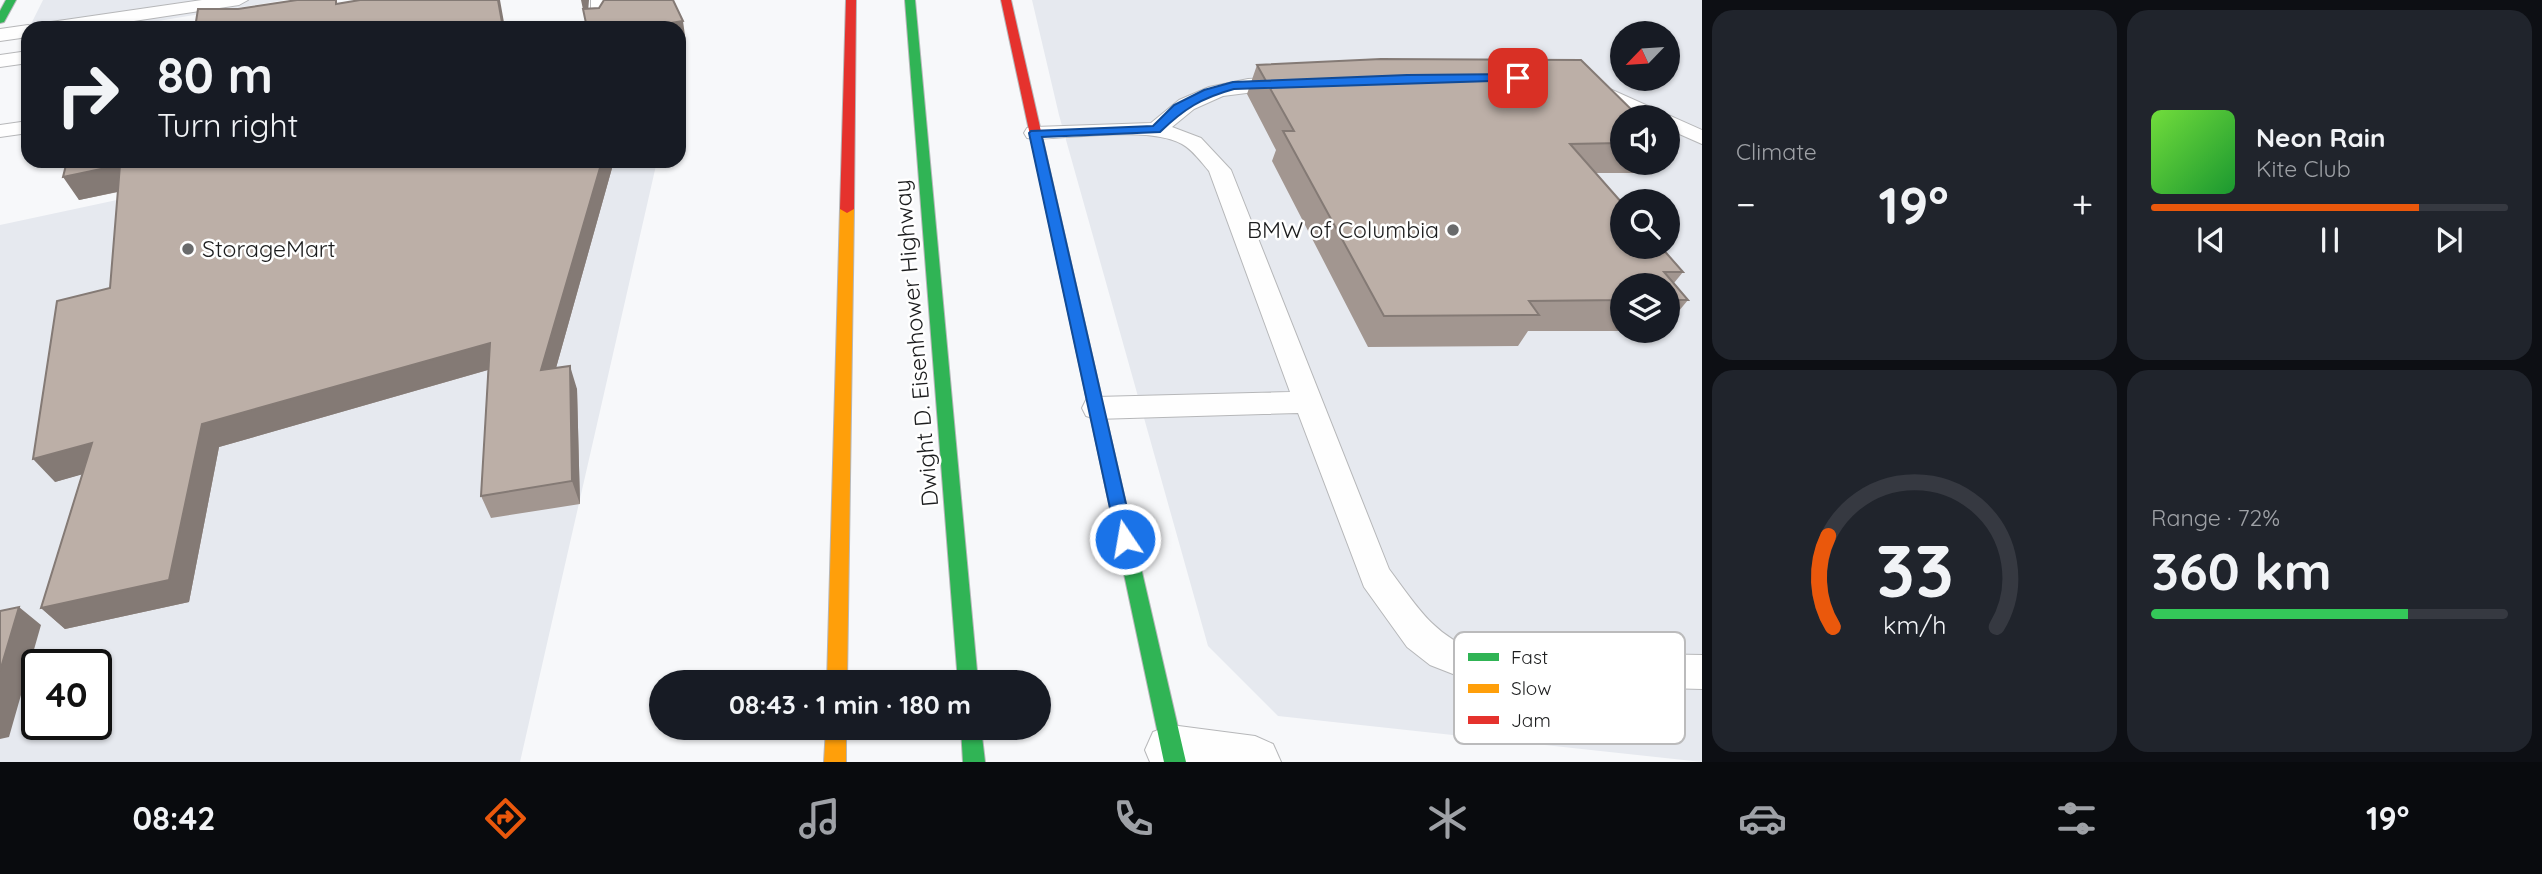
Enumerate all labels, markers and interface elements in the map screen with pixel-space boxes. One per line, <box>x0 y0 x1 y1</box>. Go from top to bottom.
north arrow <box>1610 21 1680 91</box>
map controls <box>1610 21 1680 343</box>
text: 80 m <box>157 44 273 105</box>
pin <box>1488 48 1548 108</box>
icon: right <box>42 49 133 140</box>
icon: arrive <box>1499 59 1537 97</box>
text: Turn right <box>157 105 298 145</box>
button: sound <box>1610 105 1680 175</box>
text: Neon Rain <box>2256 121 2385 154</box>
text: Climate <box>1736 137 1817 166</box>
text: Kite Club <box>2256 154 2351 183</box>
text: 19° <box>1879 172 1949 237</box>
street label: Dwight D. Eisenhower Highway <box>887 178 944 508</box>
text: − <box>1736 180 1756 228</box>
text: + <box>2072 180 2093 228</box>
button: search <box>1610 189 1680 259</box>
place label: BMW of Columbia <box>1247 215 1439 244</box>
icon: previous <box>2192 221 2230 259</box>
icon: pause <box>2311 221 2349 259</box>
icon: next <box>2430 221 2468 259</box>
marker: BMW of Columbia <box>1445 222 1461 238</box>
place label: StorageMart <box>202 234 336 263</box>
marker: StorageMart <box>180 241 196 257</box>
button: layers <box>1610 273 1680 343</box>
position arrow <box>1088 502 1162 576</box>
text: Range · 72% <box>2151 503 2280 532</box>
text: 33 <box>1875 524 1954 615</box>
text: 360 km <box>2151 538 2332 603</box>
text: km/h <box>1883 609 1946 640</box>
legend <box>1454 632 1685 744</box>
text: Fast <box>1511 645 1548 669</box>
speed limit sign: 40 <box>21 649 112 740</box>
text: Slow <box>1511 676 1552 700</box>
text: 08:43 · 1 min · 180 m <box>729 688 971 721</box>
text: Jam <box>1511 708 1551 732</box>
icon: directions <box>481 794 530 843</box>
icon: music <box>795 794 844 843</box>
icon: phone <box>1109 794 1158 843</box>
icon: climate <box>1423 794 1472 843</box>
icon: car <box>1738 794 1787 843</box>
icon: filters <box>2052 794 2101 843</box>
text: 08:42 <box>133 798 216 838</box>
text: 19° <box>2366 798 2409 838</box>

